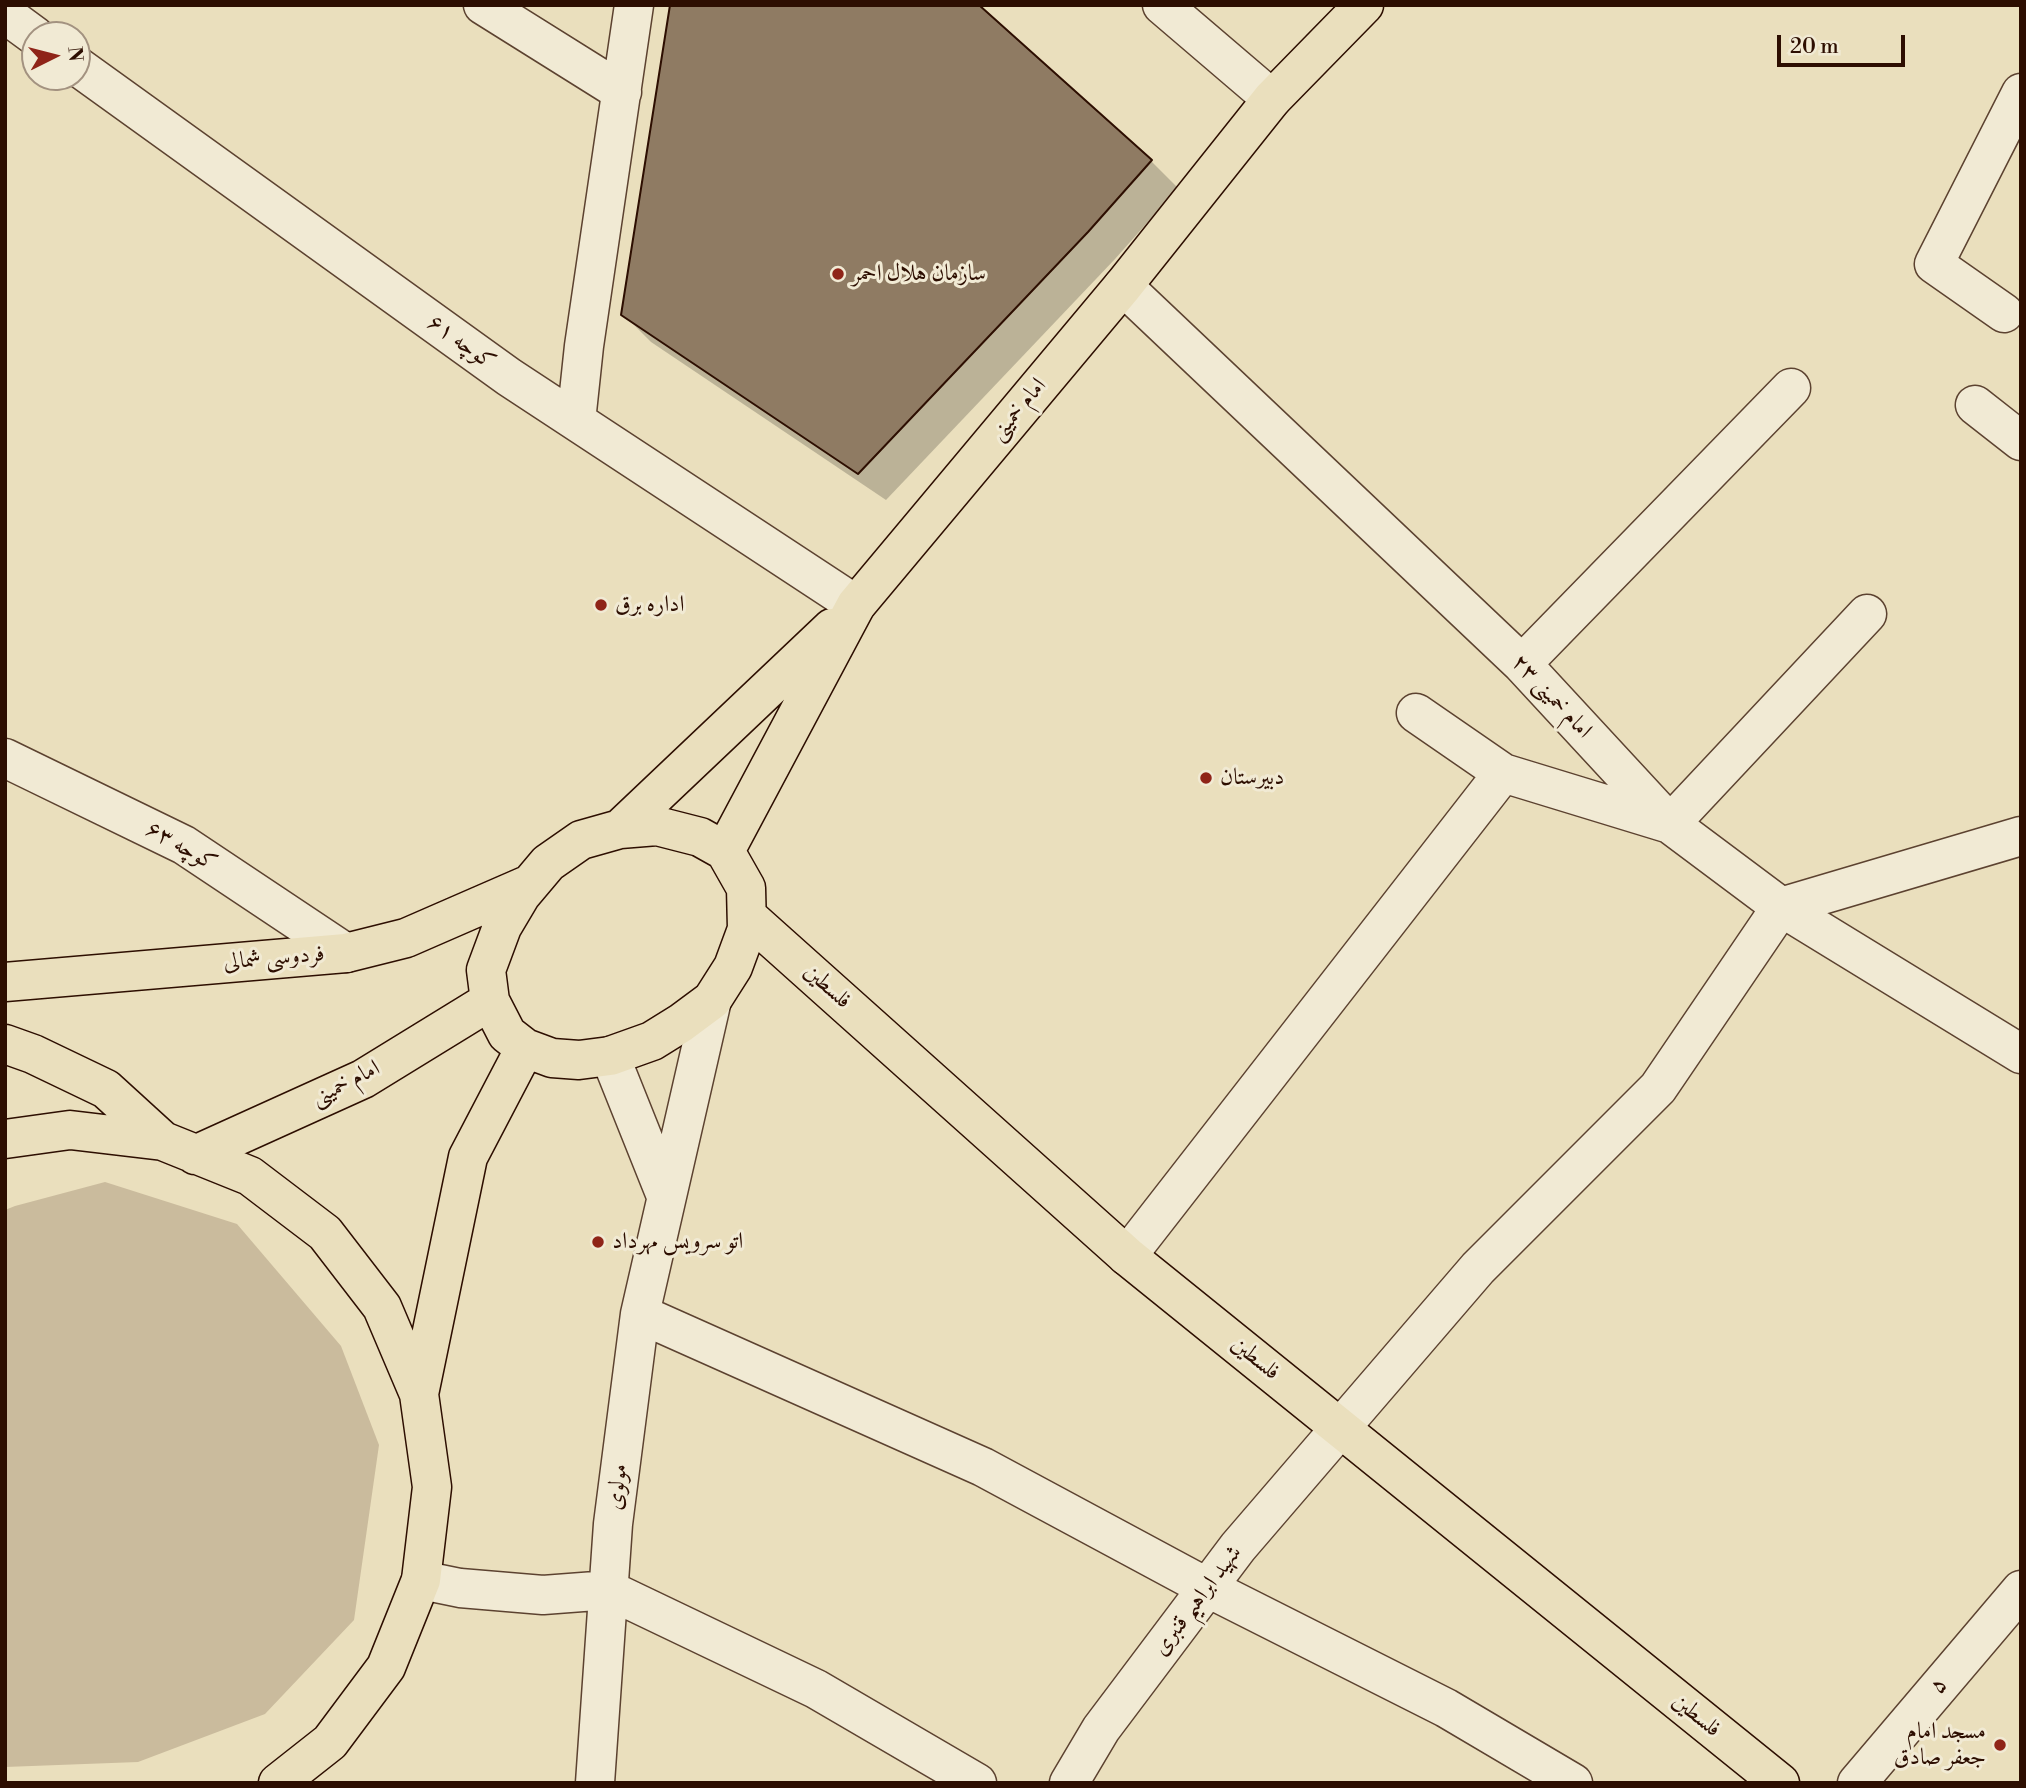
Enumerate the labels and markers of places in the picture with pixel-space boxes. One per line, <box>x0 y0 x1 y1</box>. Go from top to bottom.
place label: سازمان هلال احمر <box>852 260 986 288</box>
marker: سازمان هلال احمر <box>830 266 846 282</box>
place label: اداره برق <box>615 591 684 619</box>
marker: اداره برق <box>593 597 609 613</box>
place label: دبیرستان <box>1220 764 1284 792</box>
marker: دبیرستان <box>1198 770 1214 786</box>
place label: اتو سرویس مهرداد <box>612 1228 743 1256</box>
marker: اتو سرویس مهرداد <box>590 1234 606 1250</box>
place label: مسجد امام جعفر صادق <box>1894 1718 1986 1772</box>
marker: مسجد امام جعفر صادق <box>1992 1737 2008 1753</box>

